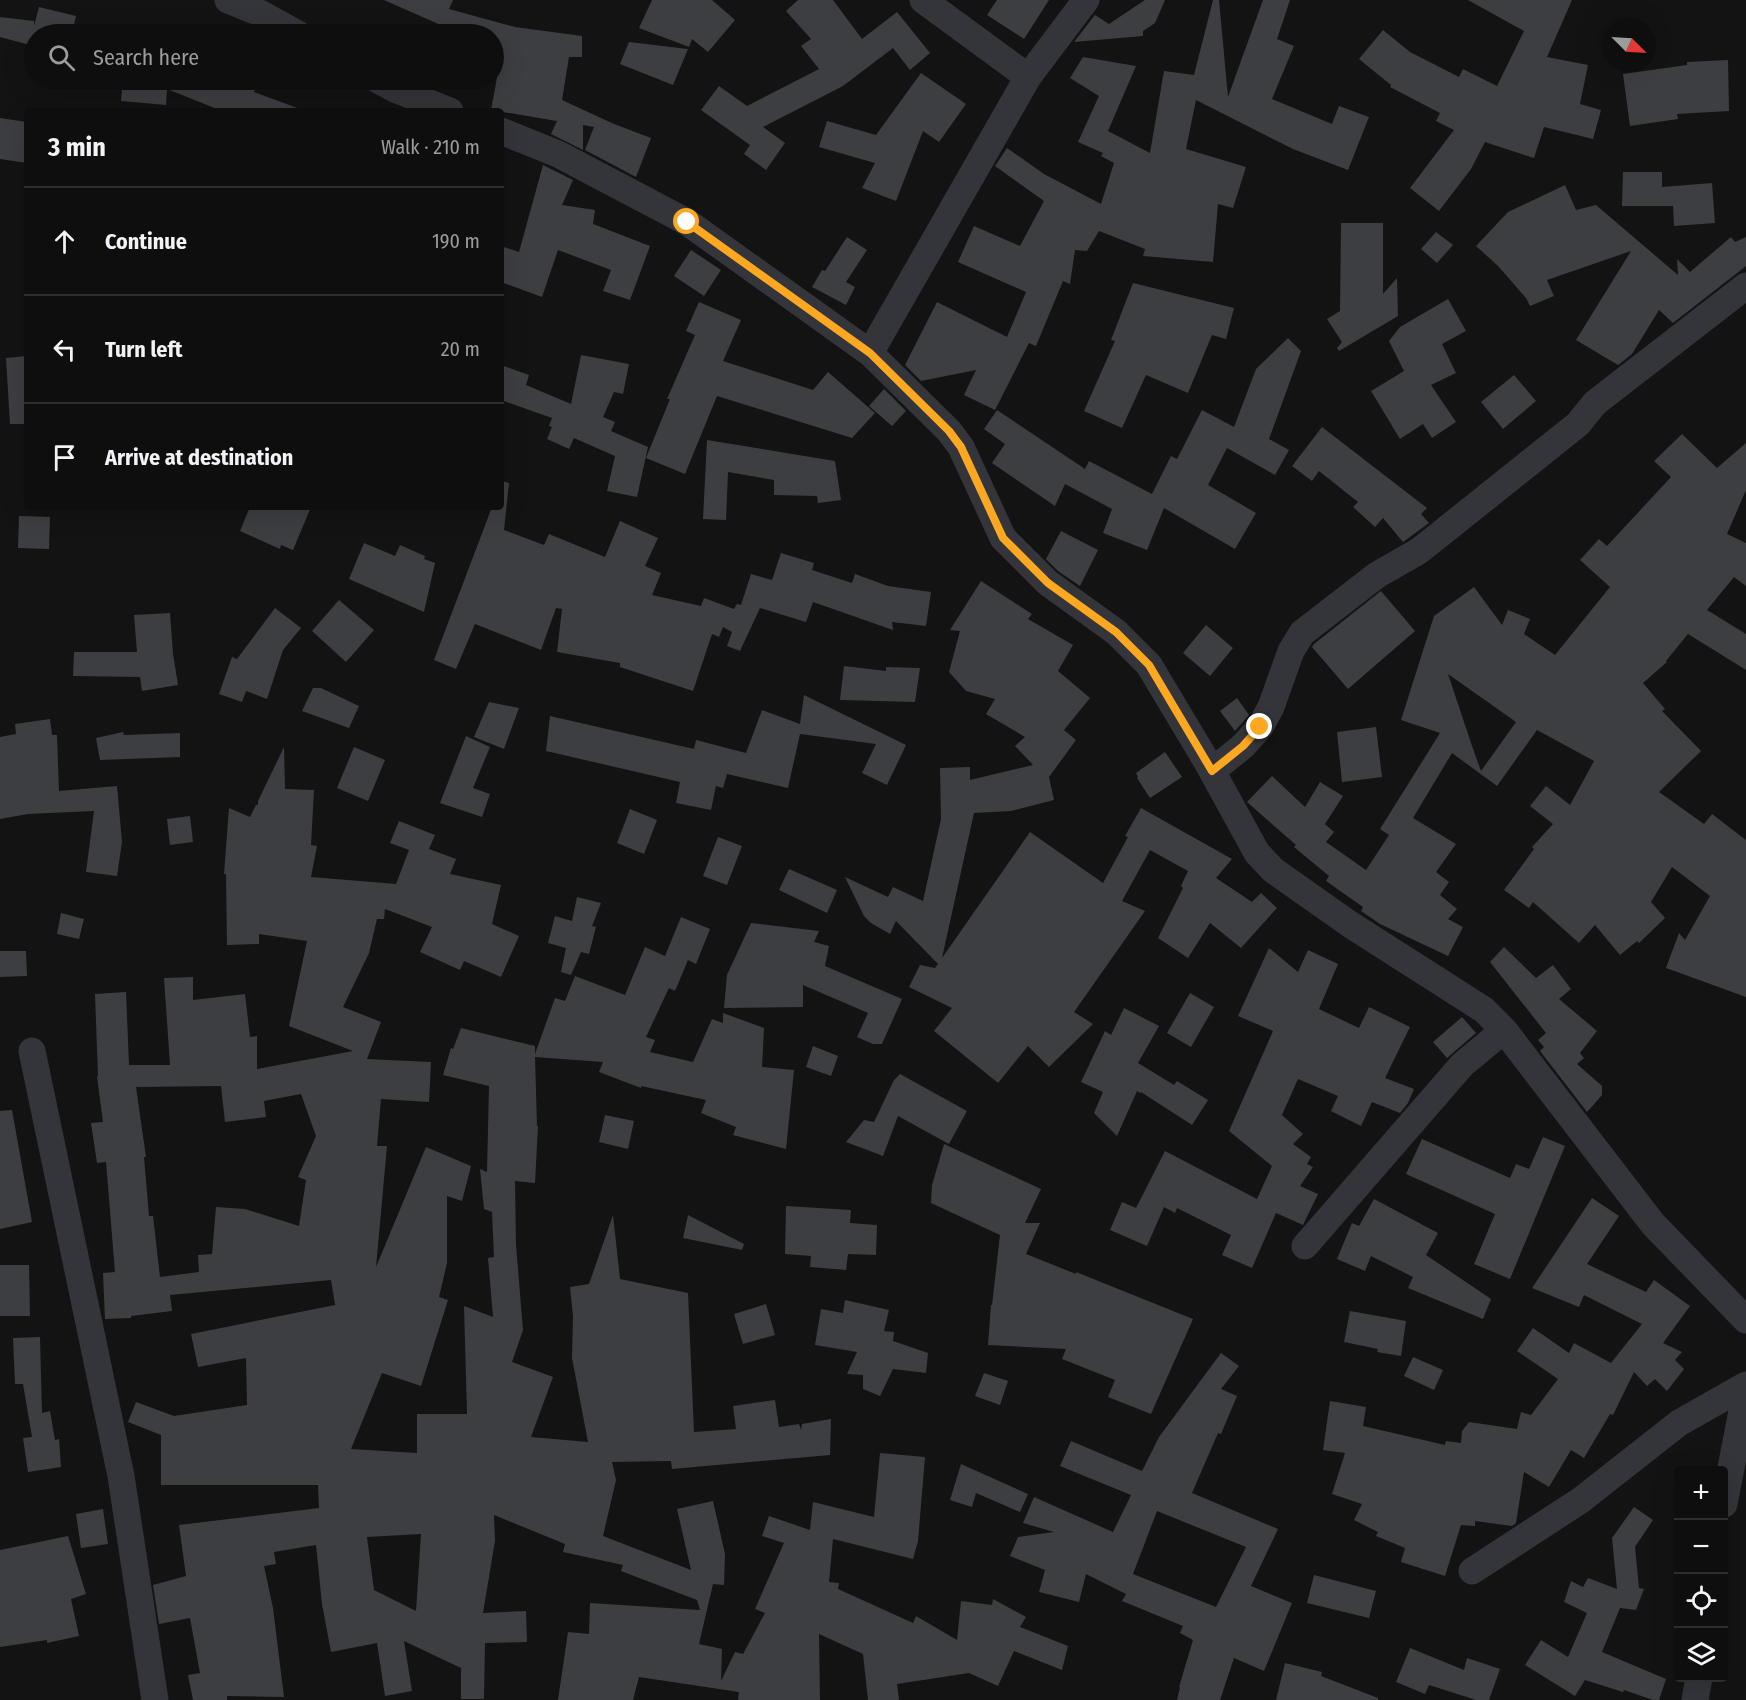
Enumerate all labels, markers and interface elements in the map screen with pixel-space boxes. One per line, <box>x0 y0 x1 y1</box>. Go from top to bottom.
north arrow <box>1602 18 1656 72</box>
search box <box>24 24 504 90</box>
icon: search <box>45 41 78 74</box>
text: Search here <box>93 44 199 71</box>
text: 3 min <box>48 132 106 163</box>
text: Walk · 210 m <box>381 135 480 159</box>
route start <box>673 208 699 234</box>
icon: ahead <box>48 225 81 258</box>
text: Continue <box>105 228 187 255</box>
text: 190 m <box>432 229 480 253</box>
icon: left <box>48 333 81 366</box>
text: Turn left <box>105 336 183 363</box>
text: 20 m <box>441 337 480 361</box>
icon: arrive <box>48 441 81 474</box>
text: Arrive at destination <box>105 444 293 471</box>
route end <box>1246 713 1272 739</box>
map controls <box>1674 1466 1728 1682</box>
button: + <box>1674 1466 1728 1520</box>
button: − <box>1674 1520 1728 1574</box>
button: locate <box>1674 1574 1728 1628</box>
button: layers <box>1674 1628 1728 1682</box>

